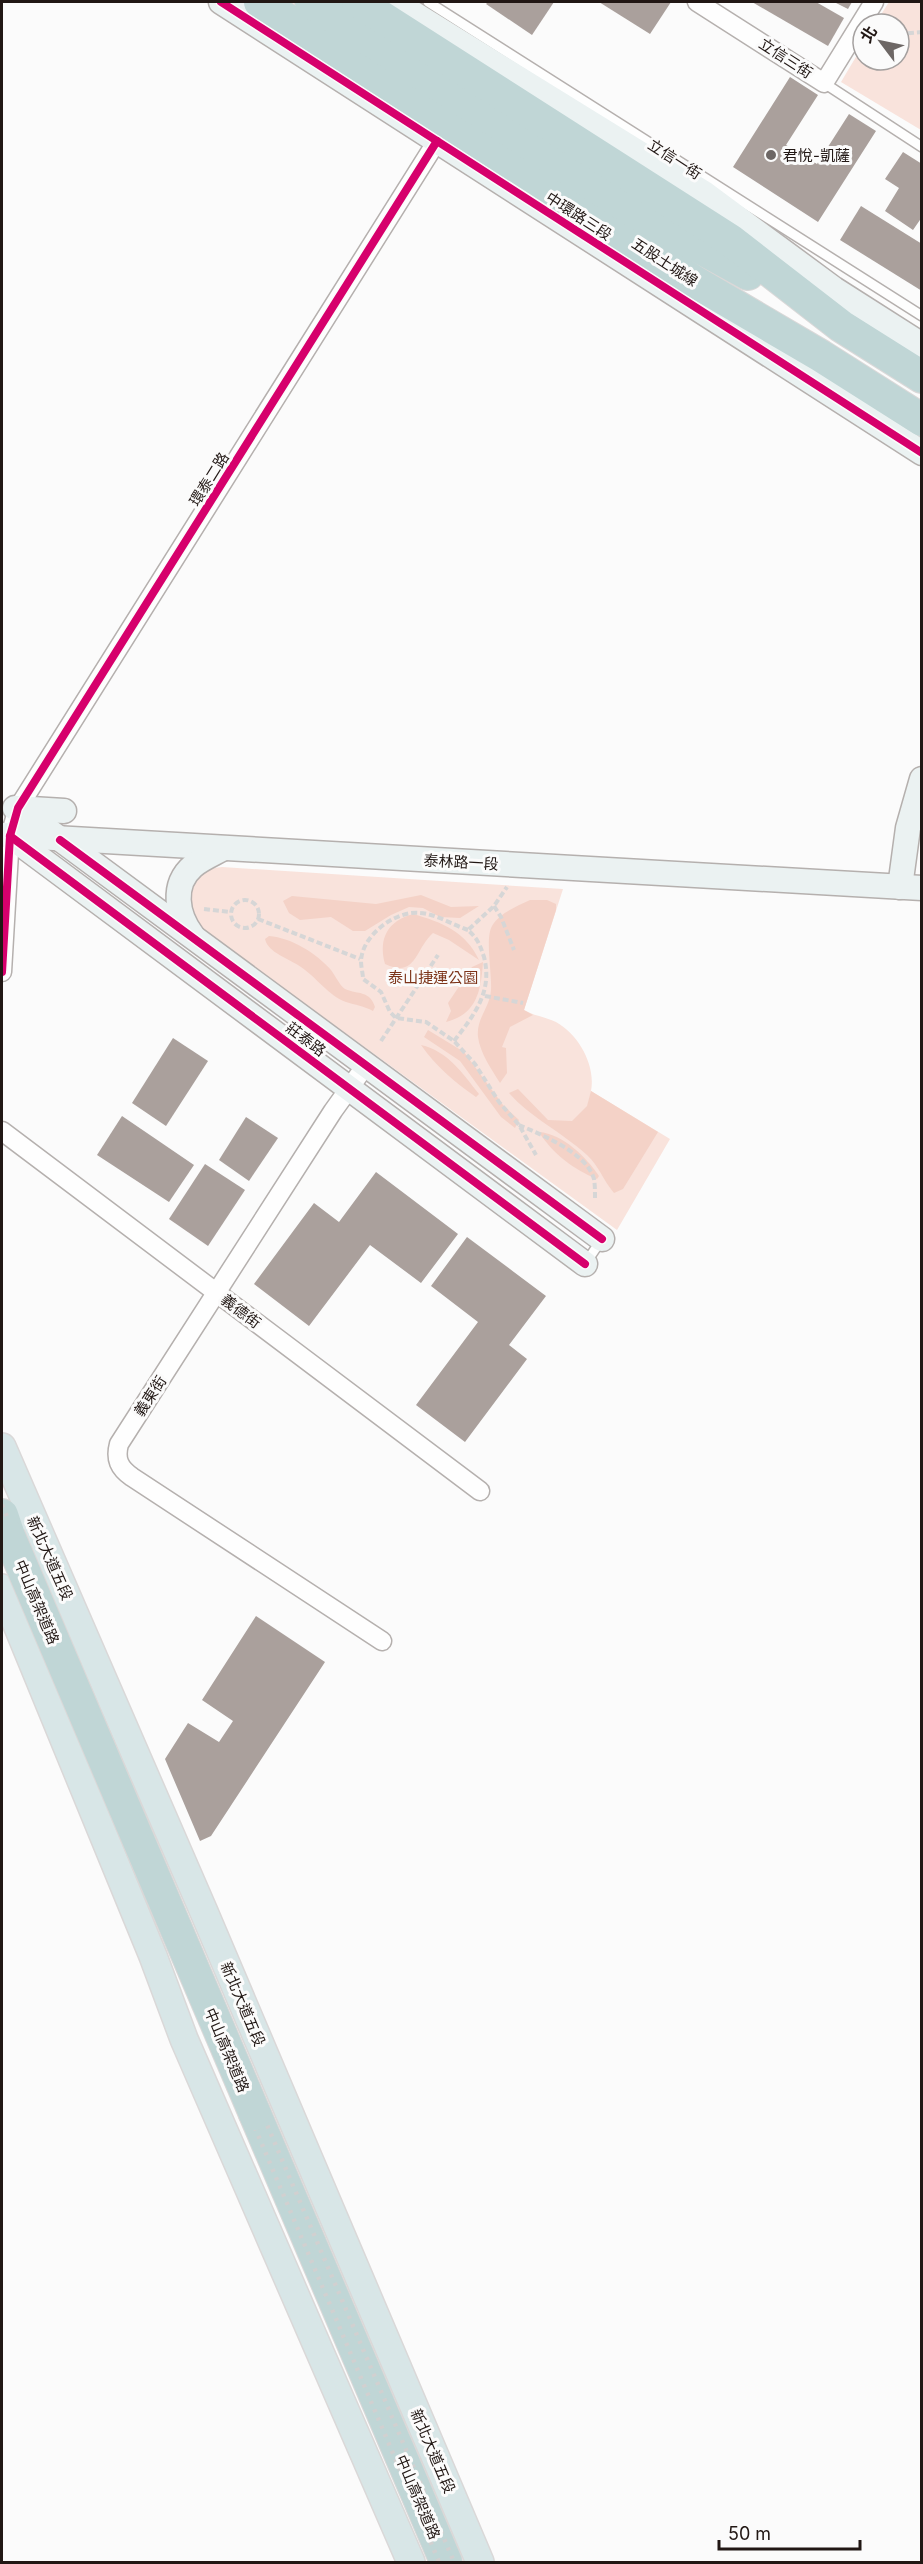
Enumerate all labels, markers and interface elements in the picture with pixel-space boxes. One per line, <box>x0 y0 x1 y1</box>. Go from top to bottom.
north arrow <box>851 12 911 72</box>
text: 北 <box>856 22 881 46</box>
street label: 立信三街 <box>756 34 816 82</box>
street label: 立信一街 <box>645 135 705 183</box>
place label: 君悅-凱薩 <box>783 146 850 165</box>
marker: 君悅-凱薩 <box>764 148 778 162</box>
street label: 中環路三段 <box>542 188 616 244</box>
street label: 五股土城線 <box>628 234 702 290</box>
street label: 環泰二路 <box>185 449 233 509</box>
street label: 泰林路一段 <box>423 851 499 873</box>
park label: 泰山捷運公園 <box>388 968 478 987</box>
street label: 莊泰路 <box>282 1018 330 1060</box>
street label: 義德街 <box>217 1290 265 1332</box>
street label: 義東街 <box>130 1372 170 1420</box>
street label: 新北大道五段 <box>23 1513 77 1603</box>
street label: 中山高架道路 <box>11 1557 63 1647</box>
street label: 新北大道五段 <box>217 1959 269 2049</box>
street label: 中山高架道路 <box>201 2005 253 2095</box>
street label: 新北大道五段 <box>407 2406 459 2496</box>
street label: 中山高架道路 <box>392 2452 444 2542</box>
scale bar <box>719 2513 860 2551</box>
text: 50 m <box>728 2523 771 2544</box>

